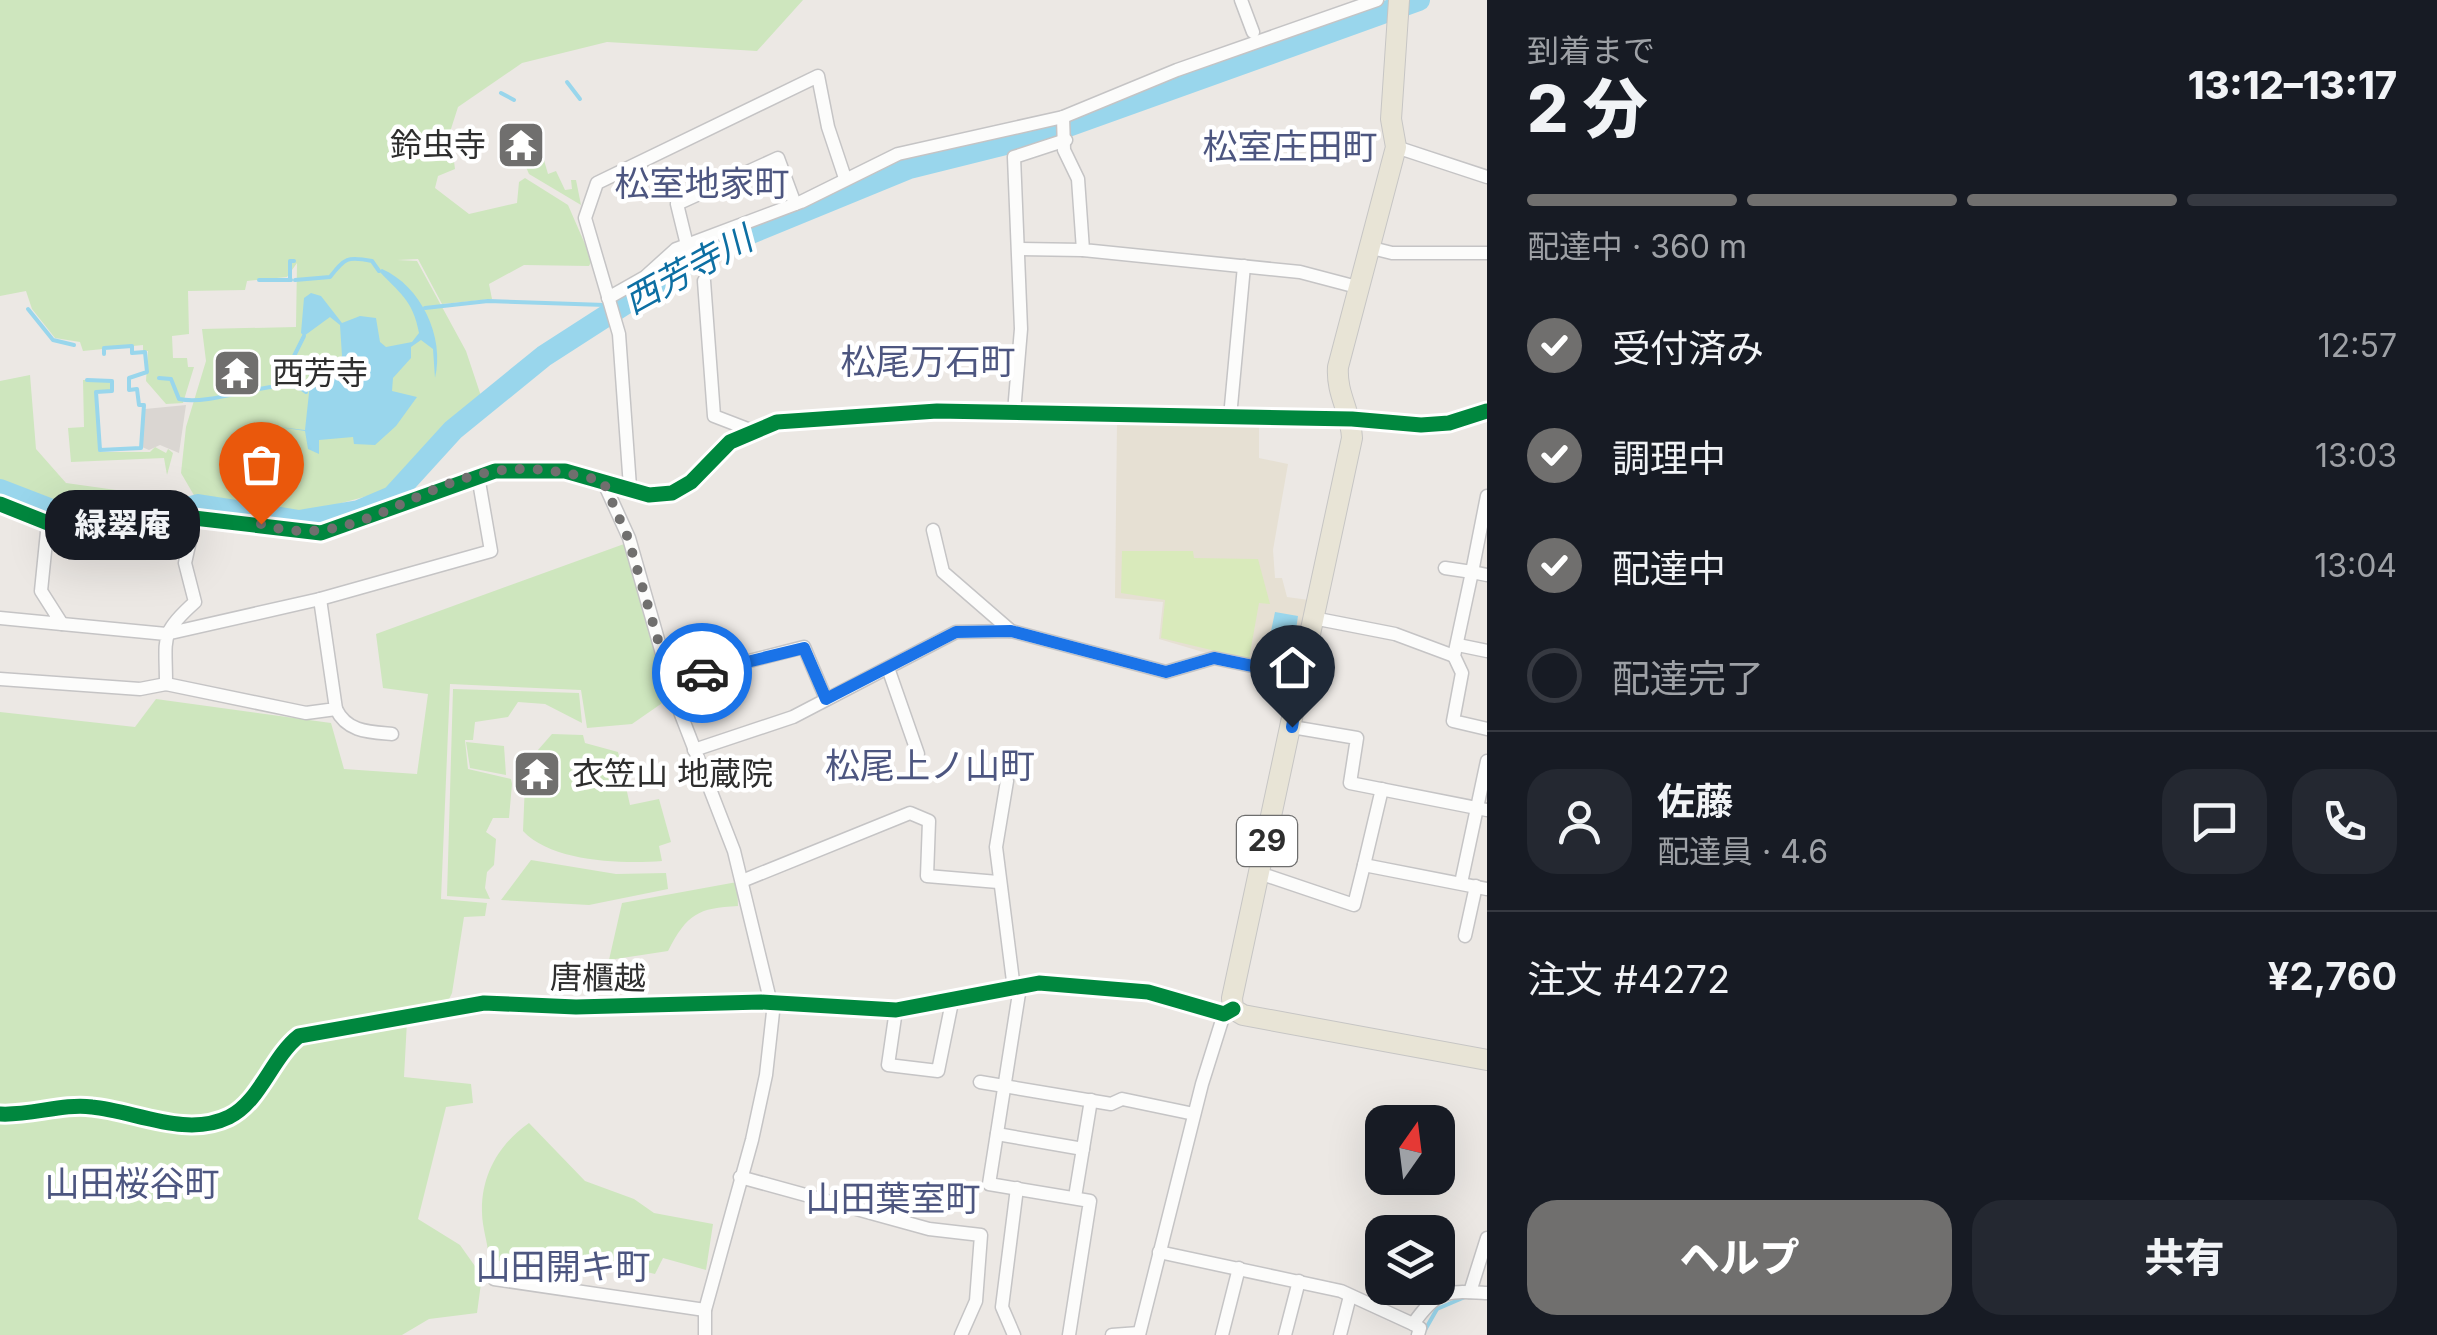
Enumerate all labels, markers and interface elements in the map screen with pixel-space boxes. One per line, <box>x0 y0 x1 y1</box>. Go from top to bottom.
text: 到着まで <box>1527 31 1655 70</box>
text: 13:12–13:17 <box>2188 62 2397 108</box>
text: 2 分 <box>1527 69 1648 148</box>
temple icon: 鈴虫寺 <box>495 119 547 171</box>
place label: 鈴虫寺 <box>390 125 486 164</box>
district label: 松室庄田町 <box>1202 125 1378 167</box>
district label: 松室地家町 <box>614 162 790 204</box>
water label: 西芳寺川 <box>616 215 762 321</box>
text: 配達中 · 360 m <box>1527 227 1747 266</box>
icon: check <box>1527 318 1582 373</box>
text: 受付済み <box>1612 325 1764 371</box>
text: 12:57 <box>2318 326 2397 365</box>
district label: 松尾万石町 <box>840 340 1016 382</box>
temple icon: 西芳寺 <box>211 347 263 399</box>
place label: 西芳寺 <box>272 353 368 392</box>
pin <box>219 422 304 525</box>
icon: check <box>1527 428 1582 483</box>
text: 調理中 <box>1612 435 1726 481</box>
text: 13:03 <box>2315 436 2397 475</box>
icon: bag <box>234 437 289 492</box>
callout: 緑翠庵 <box>46 489 201 559</box>
text: 緑翠庵 <box>74 505 171 544</box>
icon: check <box>1527 538 1582 593</box>
text: 配達中 <box>1612 545 1726 591</box>
text: 13:04 <box>2314 546 2397 585</box>
courier <box>652 623 752 723</box>
pin <box>1250 625 1335 728</box>
icon: home <box>1265 640 1320 695</box>
icon: car <box>675 646 730 701</box>
text: 配達完了 <box>1612 655 1764 701</box>
district label: 松尾上ノ山町 <box>825 744 1035 786</box>
temple icon: 衣笠山 地蔵院 <box>511 748 563 800</box>
place label: 衣笠山 地蔵院 <box>572 754 773 793</box>
button: person <box>1527 769 1632 874</box>
button: chat <box>2162 769 2267 874</box>
button: phone <box>2292 769 2397 874</box>
text: 佐藤 <box>1657 778 1733 824</box>
road number: 29 <box>1237 816 1297 866</box>
text: 配達員 · 4.6 <box>1657 832 1828 871</box>
text: ¥2,760 <box>2268 953 2397 999</box>
text: 注文 #4272 <box>1527 956 1730 1002</box>
street label: 唐櫃越 <box>550 957 646 998</box>
north arrow <box>1365 1105 1455 1195</box>
map controls <box>1365 1105 1455 1305</box>
district label: 山田桜谷町 <box>44 1162 220 1204</box>
district label: 山田葉室町 <box>805 1177 981 1219</box>
button: ヘルプ <box>1527 1200 1952 1315</box>
button: 共有 <box>1972 1200 2397 1315</box>
button: layers <box>1365 1215 1455 1305</box>
district label: 山田開キ町 <box>475 1245 651 1287</box>

